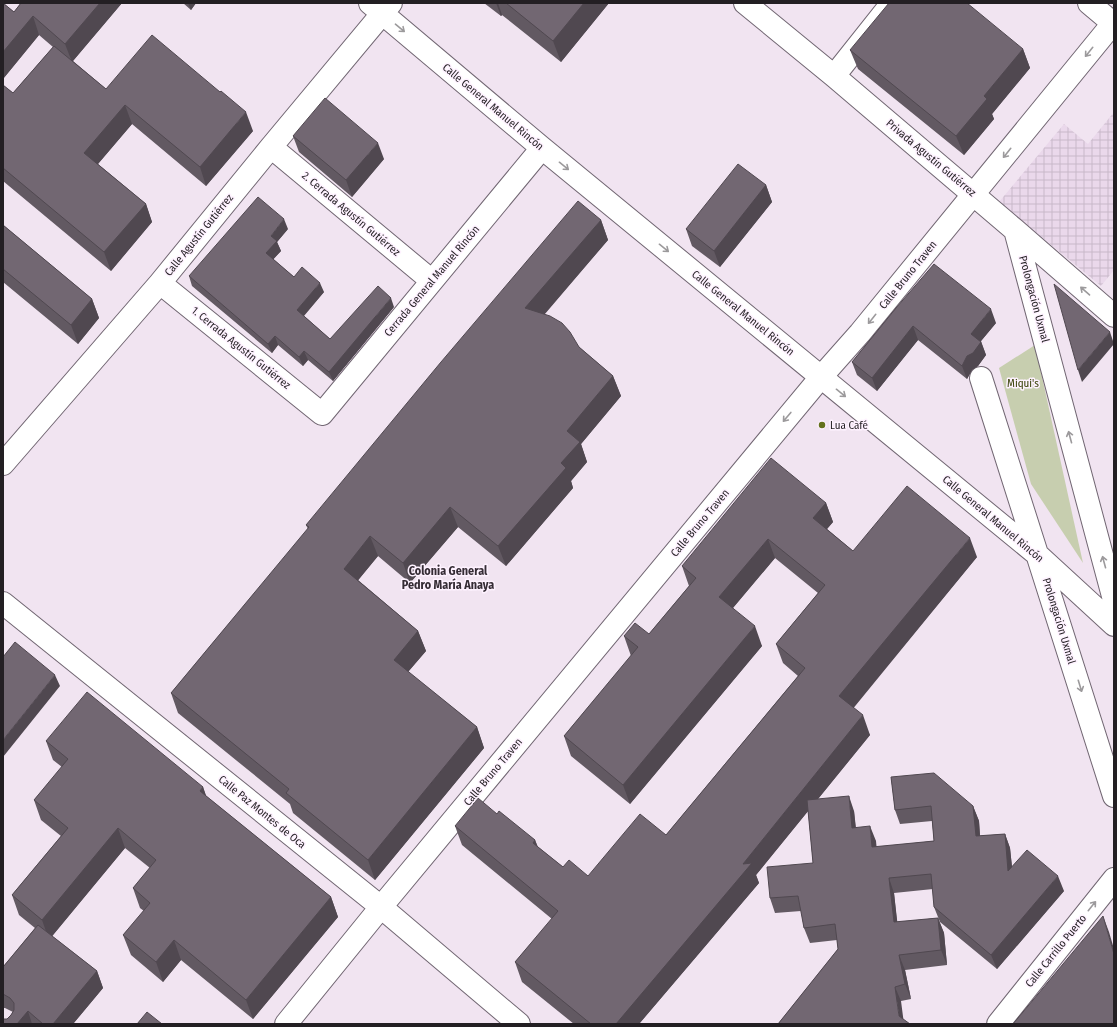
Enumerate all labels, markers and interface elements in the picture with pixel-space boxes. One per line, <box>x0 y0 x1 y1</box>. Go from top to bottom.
one-way arrow <box>394 24 405 33</box>
one-way arrow <box>1085 47 1094 58</box>
street label: Calle General Manuel Rincón <box>440 61 546 153</box>
street label: Privada Agustín Gutiérrez <box>883 117 979 200</box>
one-way arrow <box>1003 148 1012 158</box>
one-way arrow <box>558 161 569 170</box>
street label: 2. Cerrada Agustín Gutiérrez <box>299 169 403 259</box>
street label: Calle Agustín Gutiérrez <box>162 191 236 279</box>
street label: Cerrada General Manuel Rincón <box>382 223 482 339</box>
street label: Calle Bruno Traven <box>877 238 939 312</box>
one-way arrow <box>659 244 670 253</box>
street label: Prolongación Uxmal <box>1016 254 1052 344</box>
street label: Calle General Manuel Rincón <box>689 268 797 358</box>
one-way arrow <box>1079 286 1090 295</box>
street label: 1. Cerrada Agustín Gutiérrez <box>189 304 294 392</box>
one-way arrow <box>867 313 876 324</box>
park label: Miqui's <box>1007 377 1039 390</box>
one-way arrow <box>835 388 846 397</box>
one-way arrow <box>783 412 792 423</box>
place label: Lua Café <box>830 419 868 432</box>
marker: Lua Café <box>817 420 827 430</box>
one-way arrow <box>1066 430 1074 443</box>
street label: Calle General Manuel Rincón <box>940 473 1046 565</box>
street label: Calle Bruno Traven <box>668 487 732 559</box>
one-way arrow <box>1100 556 1107 569</box>
district label: Colonia General Pedro María Anaya <box>402 564 494 592</box>
street label: Prolongación Uxmal <box>1040 576 1078 666</box>
one-way arrow <box>1077 680 1084 693</box>
street label: Calle Bruno Traven <box>461 736 525 808</box>
street label: Calle Paz Montes de Oca <box>216 773 308 851</box>
one-way arrow <box>1087 901 1096 911</box>
street label: Calle Carrillo Puerto <box>1023 912 1089 990</box>

